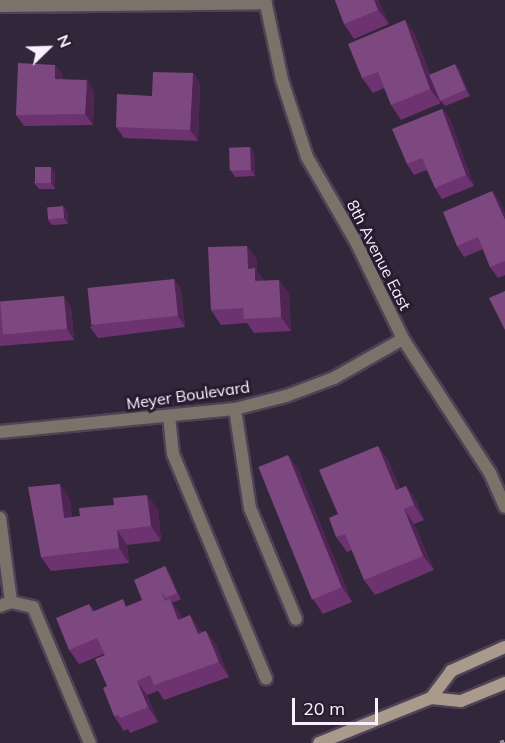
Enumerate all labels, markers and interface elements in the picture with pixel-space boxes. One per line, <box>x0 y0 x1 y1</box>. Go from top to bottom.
north arrow <box>18 18 78 78</box>
text: N <box>53 31 76 50</box>
street label: 8th Avenue East <box>343 197 415 313</box>
street label: Meyer Boulevard <box>125 377 251 413</box>
scale bar <box>295 686 380 724</box>
text: 20 m <box>303 697 345 720</box>

